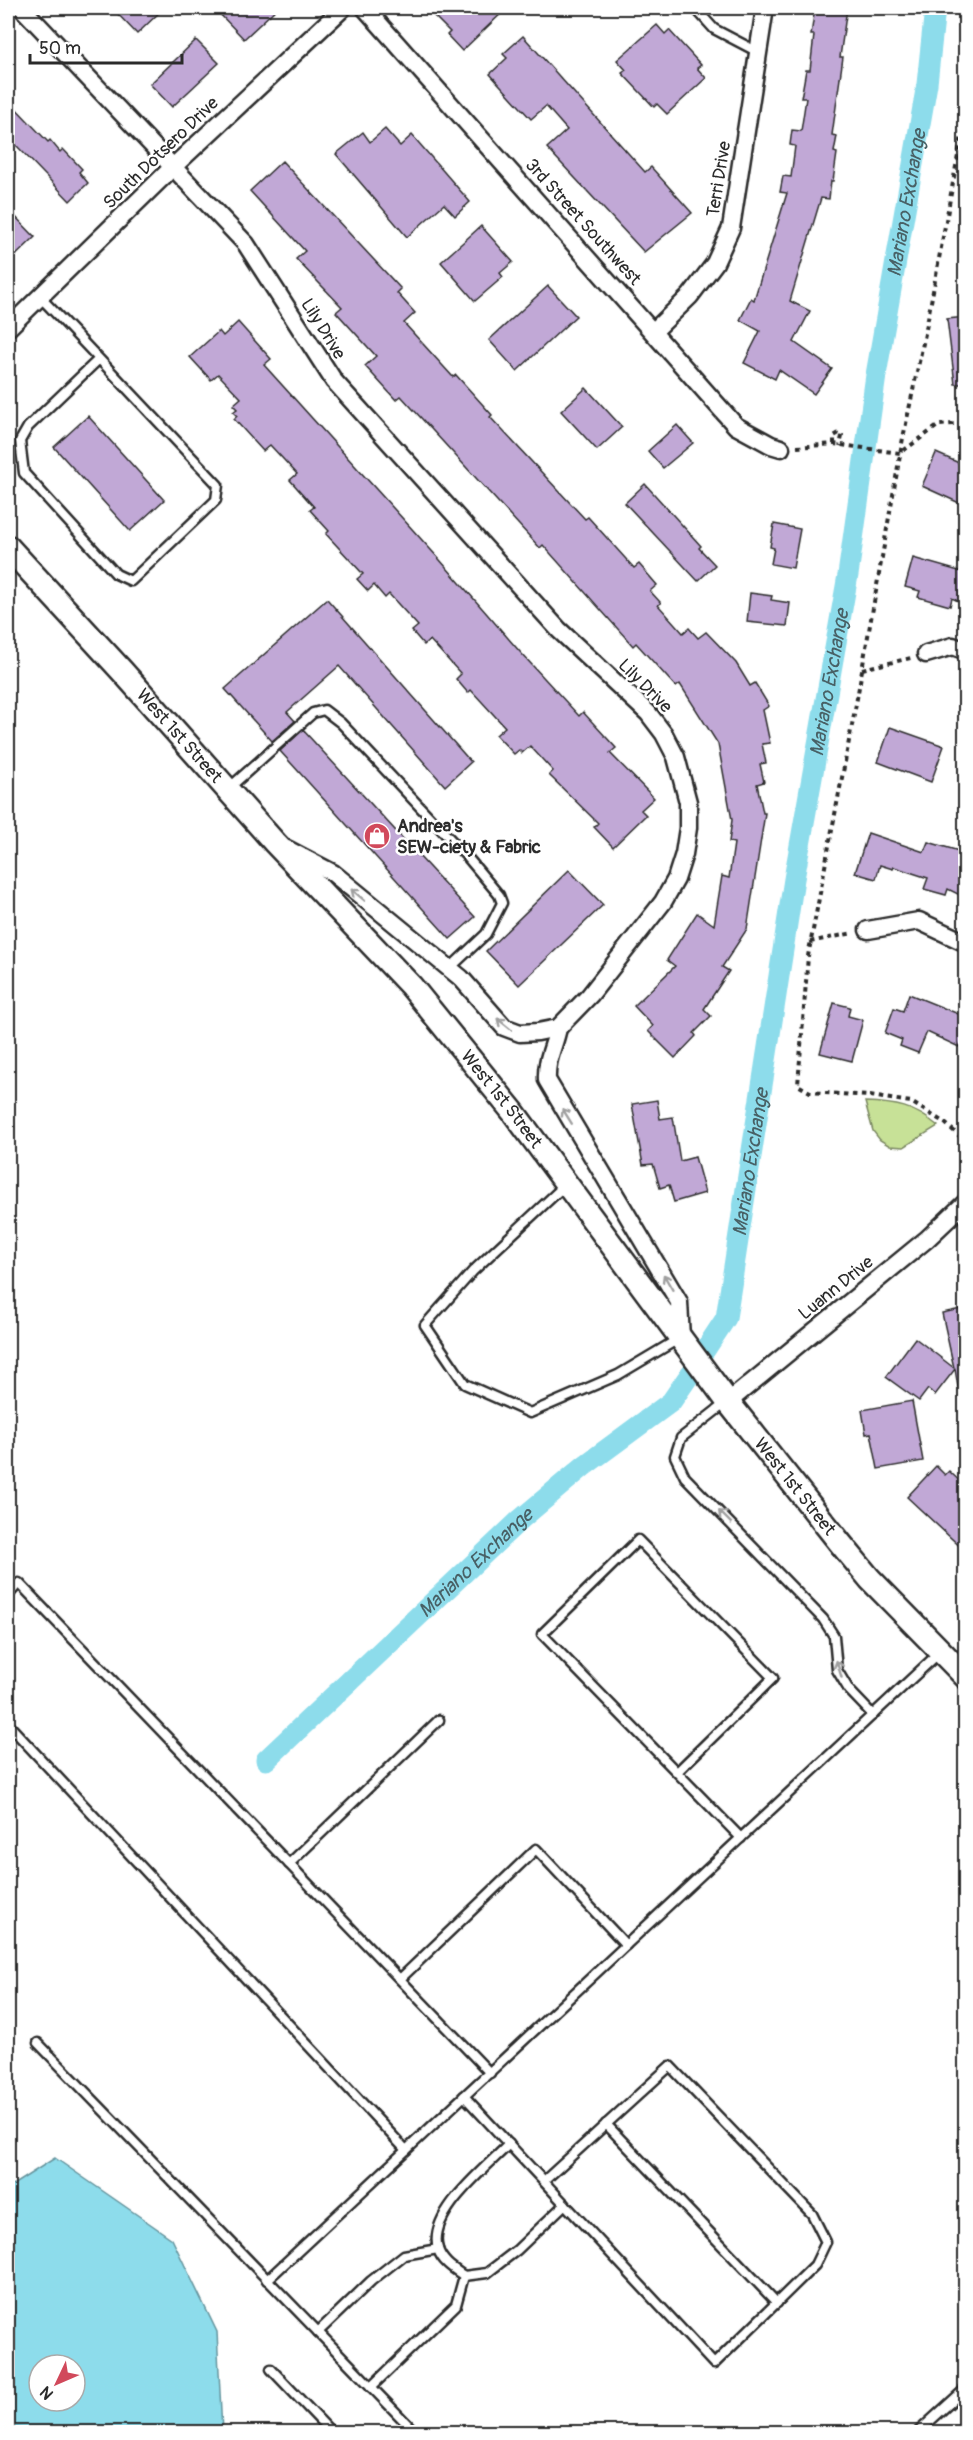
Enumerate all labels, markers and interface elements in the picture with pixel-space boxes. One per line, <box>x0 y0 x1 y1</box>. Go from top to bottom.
scale bar <box>30 27 182 65</box>
text: 50 m <box>39 37 81 60</box>
street label: South Dotsero Drive <box>98 92 224 214</box>
water label: Mariano Exchange <box>881 125 932 278</box>
street label: Terri Drive <box>702 139 736 218</box>
street label: 3rd Street Southwest <box>520 154 647 291</box>
street label: Lily Drive <box>295 294 351 364</box>
water label: Mariano Exchange <box>804 605 855 758</box>
street label: Lily Drive <box>613 654 677 718</box>
street label: West 1st Street <box>132 684 228 788</box>
place label: Andrea's SEW-ciety & Fabric <box>397 815 541 859</box>
shop icon: Andrea's SEW-ciety & Fabric <box>362 821 392 851</box>
one-way arrow <box>350 888 366 901</box>
one-way arrow <box>496 1017 512 1030</box>
street label: West 1st Street <box>456 1045 548 1153</box>
water label: Mariano Exchange <box>726 1085 774 1238</box>
one-way arrow <box>561 1108 573 1124</box>
street label: Luann Drive <box>794 1251 878 1325</box>
one-way arrow <box>661 1274 673 1291</box>
street label: West 1st Street <box>749 1433 842 1541</box>
water label: Mariano Exchange <box>413 1501 540 1622</box>
one-way arrow <box>718 1510 732 1525</box>
one-way arrow <box>833 1660 844 1679</box>
north arrow <box>27 2353 87 2413</box>
text: N <box>36 2382 58 2404</box>

